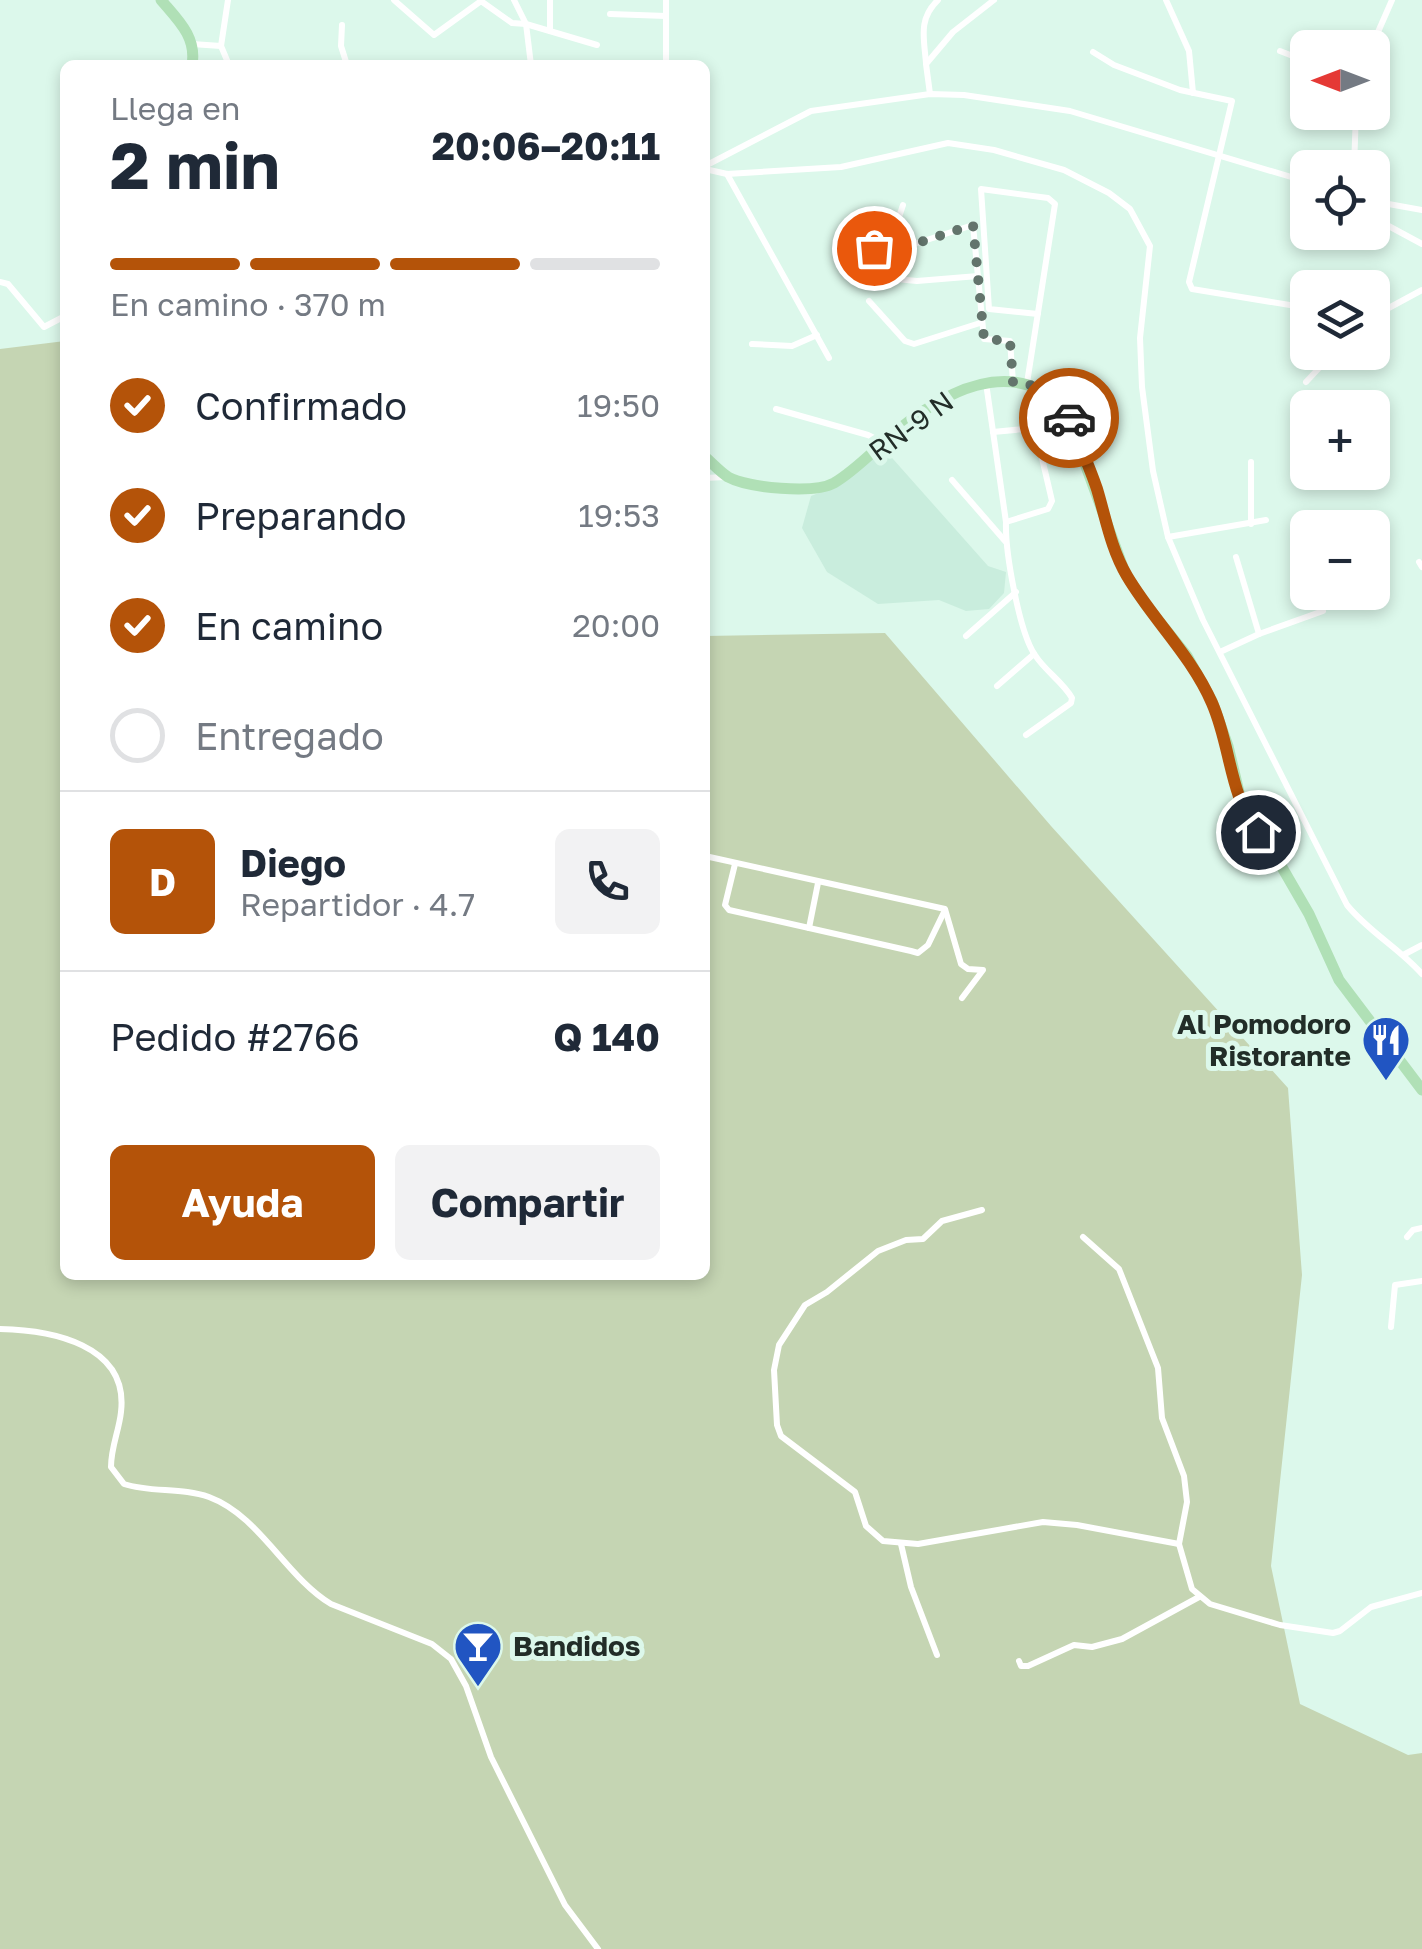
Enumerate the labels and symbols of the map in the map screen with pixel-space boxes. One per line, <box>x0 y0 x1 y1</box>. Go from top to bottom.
north arrow <box>1290 30 1390 130</box>
pin <box>832 206 917 291</box>
courier <box>1019 368 1119 468</box>
street label: RN-9 N <box>862 384 959 467</box>
pin <box>1216 790 1301 875</box>
place label: Al Pomodoro Ristorante <box>1177 1007 1351 1072</box>
restaurant icon: Al Pomodoro Ristorante <box>1360 1014 1412 1082</box>
bar icon: Bandidos <box>452 1620 504 1688</box>
place label: Bandidos <box>513 1629 641 1662</box>

